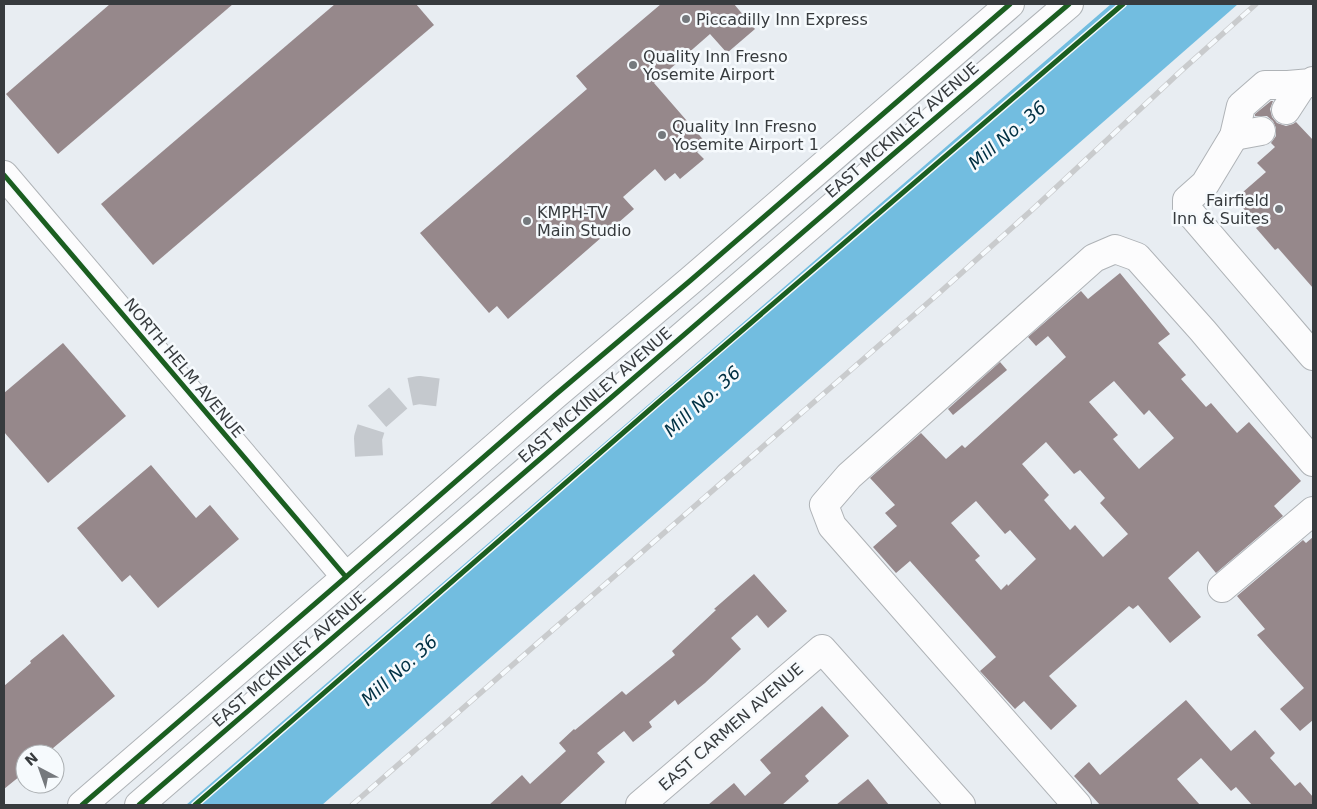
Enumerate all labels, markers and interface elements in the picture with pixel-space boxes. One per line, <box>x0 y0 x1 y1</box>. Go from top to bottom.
place label: Piccadilly Inn Express <box>696 10 868 29</box>
marker: Piccadilly Inn Express <box>680 13 692 25</box>
place label: Quality Inn Fresno Yosemite Airport <box>642 47 788 84</box>
street label: EAST MCKINLEY AVENUE <box>821 58 983 202</box>
marker: Quality Inn Fresno Yosemite Airport <box>627 59 639 71</box>
water label: Mill No. 36 <box>964 96 1050 174</box>
place label: Quality Inn Fresno Yosemite Airport 1 <box>671 117 819 154</box>
marker: Quality Inn Fresno Yosemite Airport 1 <box>656 129 668 141</box>
place label: Fairfield Inn & Suites <box>1172 191 1269 228</box>
place label: KMPH-TV Main Studio <box>537 203 631 240</box>
marker: Fairfield Inn & Suites <box>1273 203 1285 215</box>
marker: KMPH-TV Main Studio <box>521 215 533 227</box>
street label: NORTH HELM AVENUE <box>120 294 248 442</box>
street label: EAST MCKINLEY AVENUE <box>514 323 676 467</box>
water label: Mill No. 36 <box>660 361 744 441</box>
street label: EAST MCKINLEY AVENUE <box>208 587 370 731</box>
water label: Mill No. 36 <box>357 630 441 710</box>
street label: EAST CARMEN AVENUE <box>655 659 807 795</box>
north arrow <box>15 744 65 794</box>
text: N <box>22 749 41 769</box>

